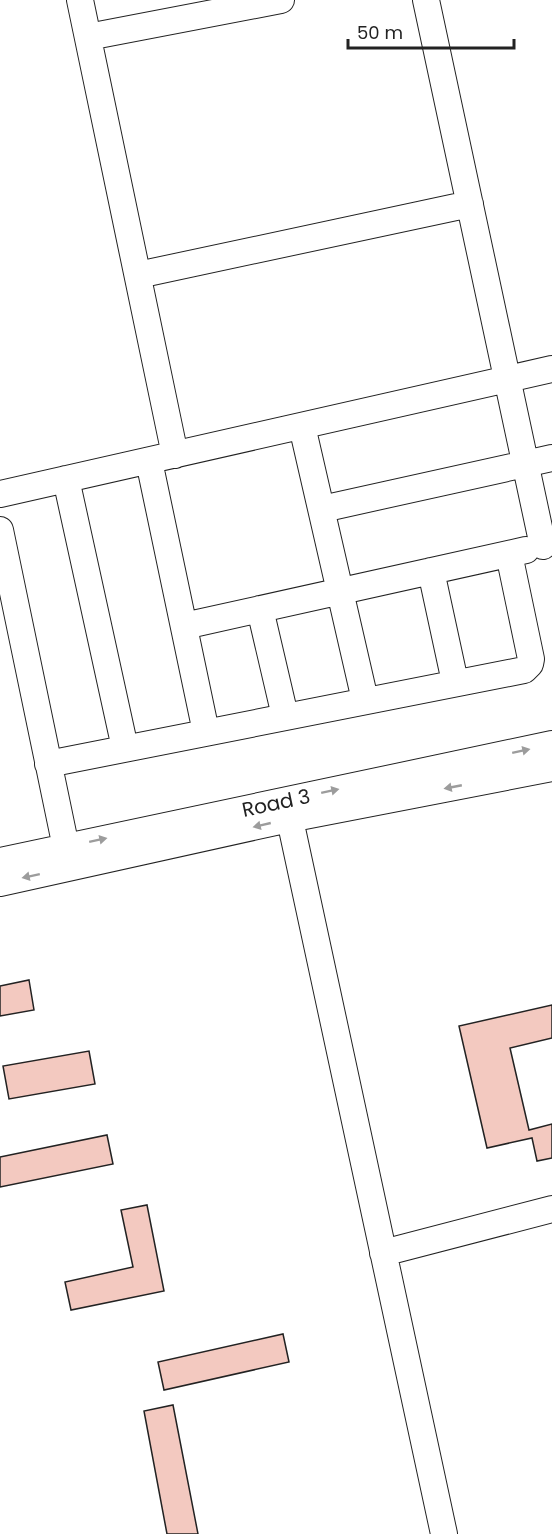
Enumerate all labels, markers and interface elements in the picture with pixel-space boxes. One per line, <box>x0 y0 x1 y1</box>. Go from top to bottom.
scale bar <box>348 12 514 50</box>
text: 50 m <box>357 20 403 45</box>
one-way arrow <box>512 746 531 755</box>
street label: Road 3 <box>239 782 313 824</box>
one-way arrow <box>444 783 463 792</box>
one-way arrow <box>321 786 340 796</box>
one-way arrow <box>253 821 271 831</box>
one-way arrow <box>89 835 108 844</box>
one-way arrow <box>21 872 40 882</box>

